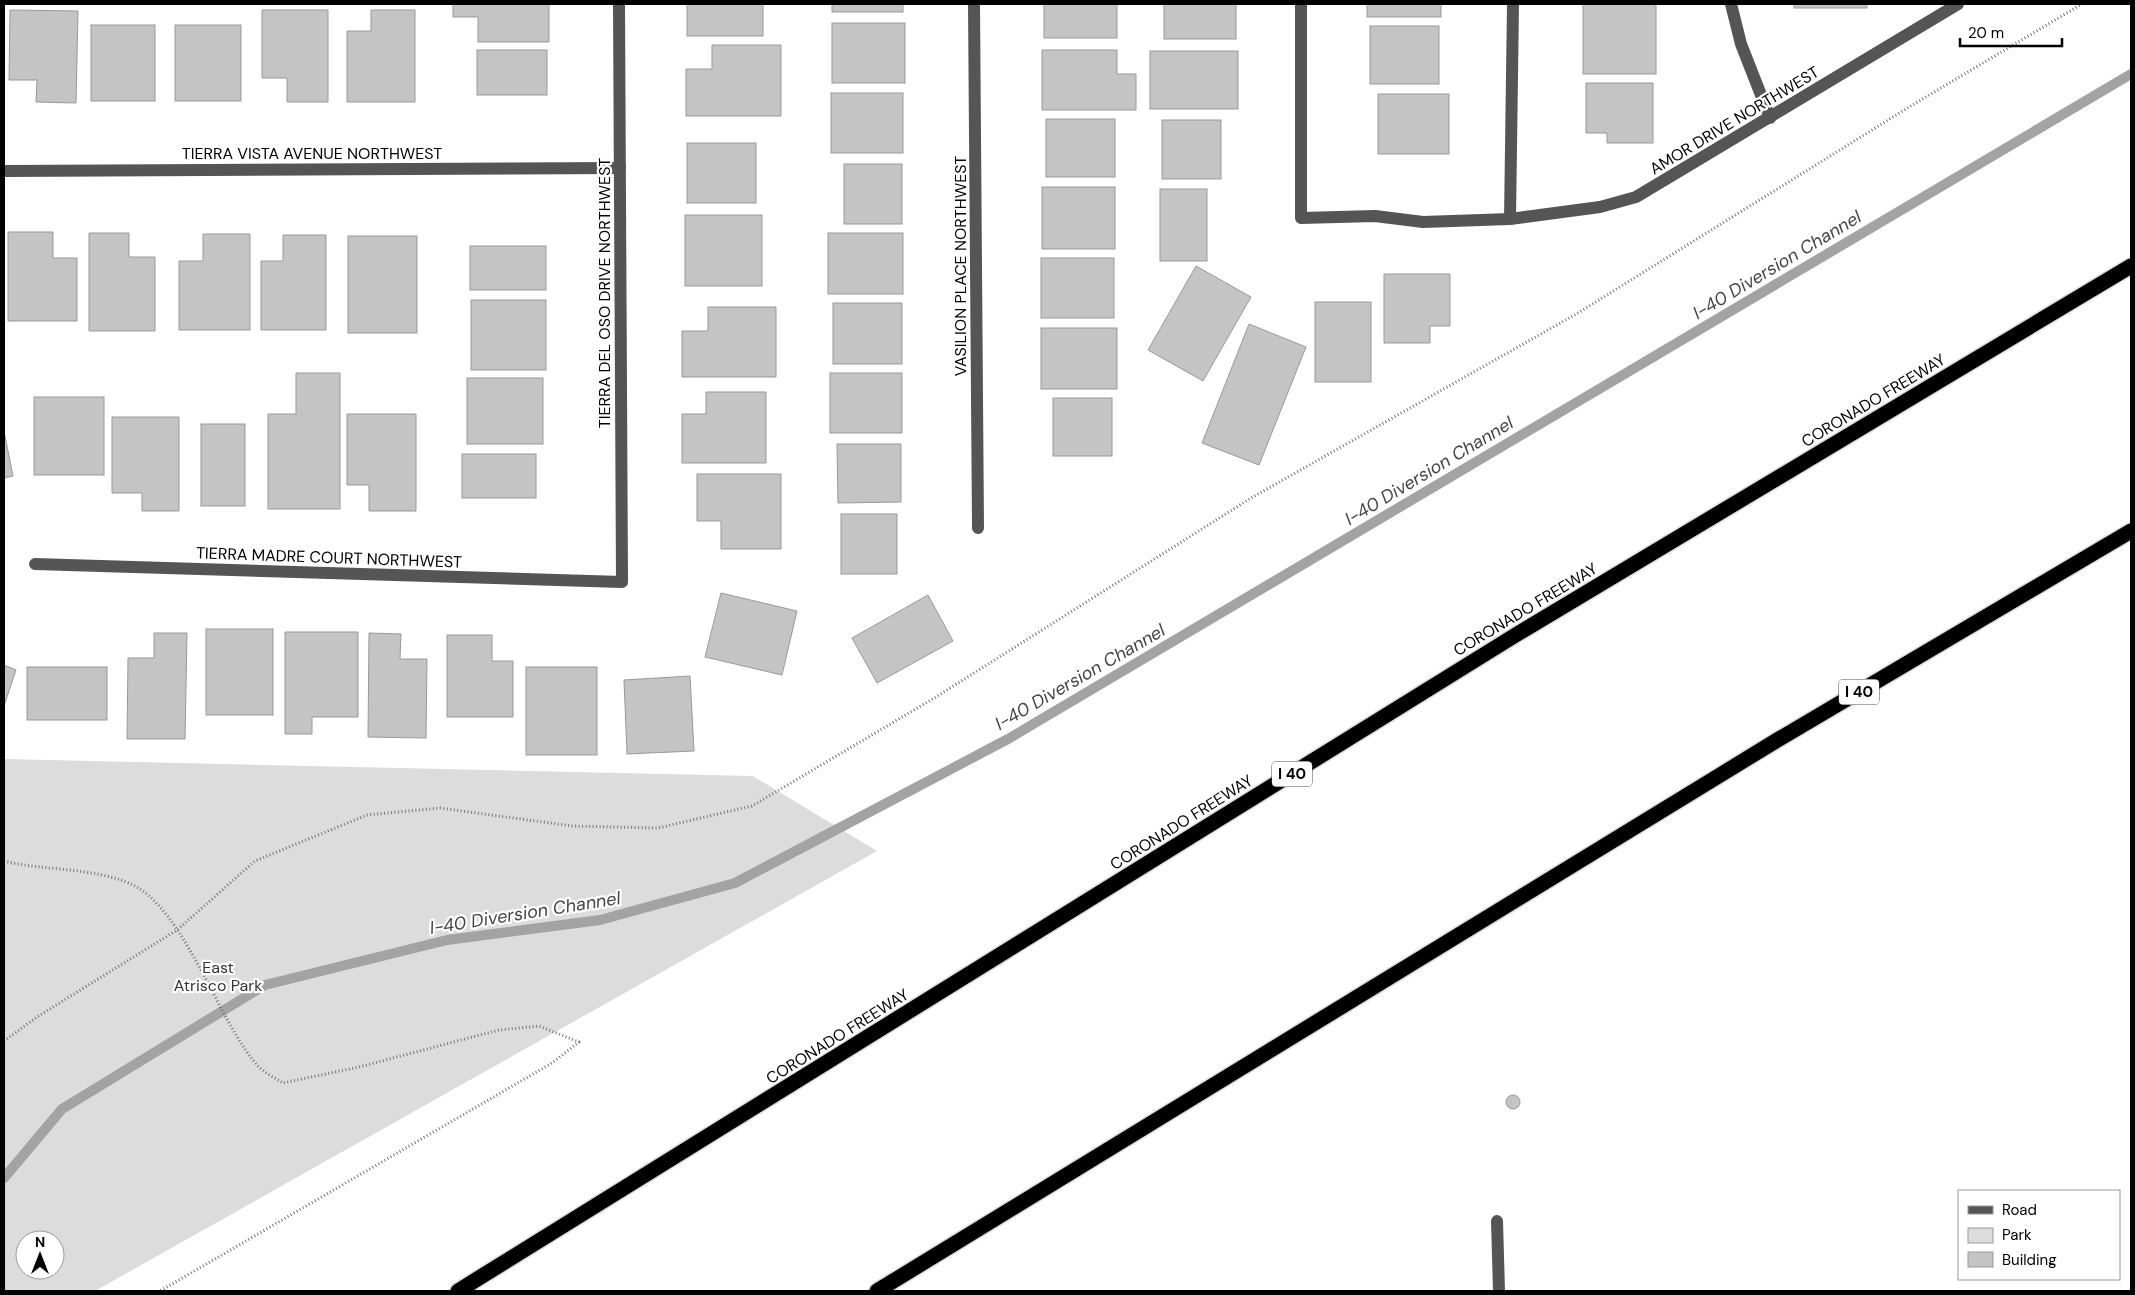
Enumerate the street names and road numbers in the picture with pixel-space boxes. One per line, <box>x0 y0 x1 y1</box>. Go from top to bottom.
street label: AMOR DRIVE NORTHWEST <box>1646 62 1823 179</box>
street label: TIERRA VISTA AVENUE NORTHWEST <box>182 143 442 164</box>
street label: VASILION PLACE NORTHWEST <box>950 156 971 376</box>
street label: TIERRA DEL OSO DRIVE NORTHWEST <box>594 158 615 428</box>
street label: CORONADO FREEWAY <box>1797 349 1949 452</box>
street label: TIERRA MADRE COURT NORTHWEST <box>196 542 462 573</box>
street label: CORONADO FREEWAY <box>1449 558 1601 661</box>
road number: I 40 <box>1839 680 1879 704</box>
road number: I 40 <box>1272 762 1312 786</box>
street label: CORONADO FREEWAY <box>1106 770 1257 875</box>
street label: CORONADO FREEWAY <box>762 984 913 1089</box>

